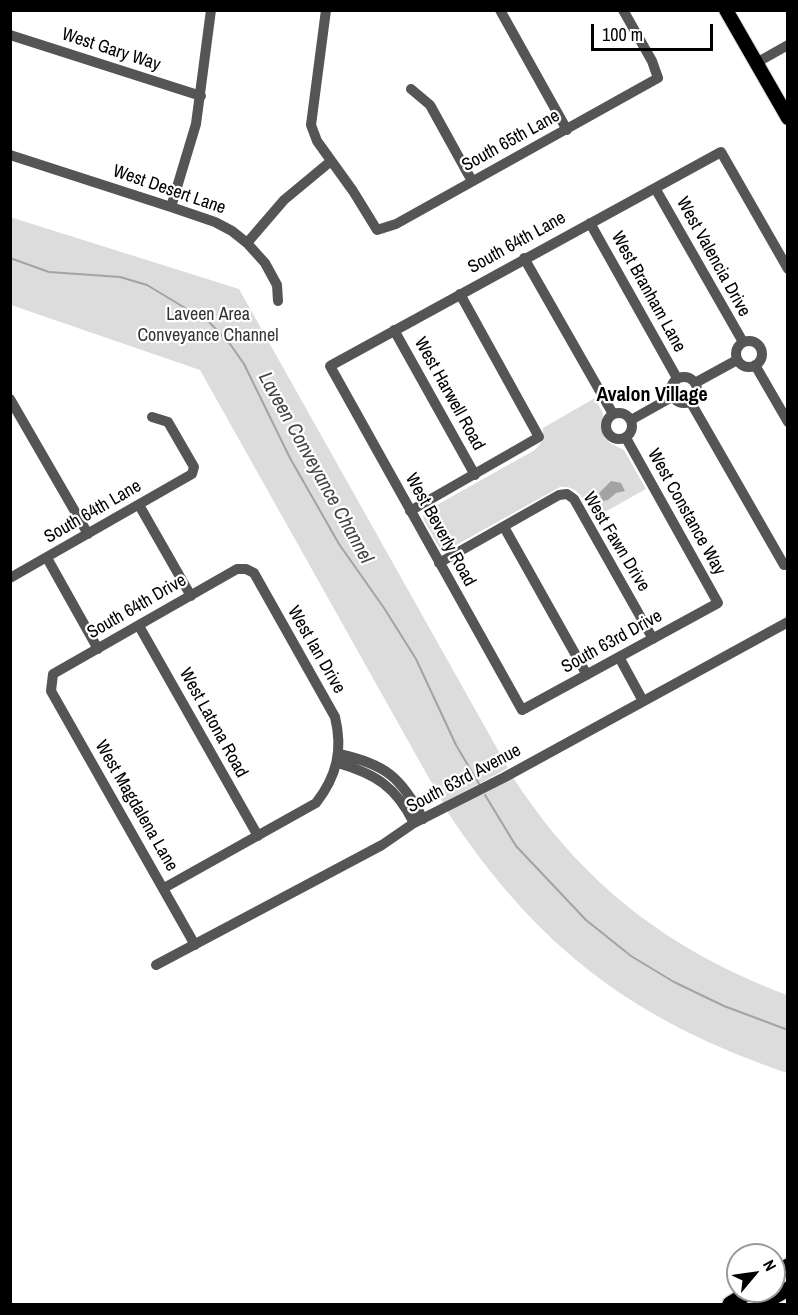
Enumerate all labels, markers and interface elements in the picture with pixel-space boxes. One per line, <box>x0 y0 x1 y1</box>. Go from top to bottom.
scale bar <box>594 12 716 50</box>
text: 100 m <box>602 22 643 47</box>
street label: West Gary Way <box>59 24 163 76</box>
street label: South 65th Lane <box>458 105 564 177</box>
street label: West Desert Lane <box>110 161 228 219</box>
street label: West Valencia Drive <box>671 194 755 320</box>
street label: South 64th Lane <box>464 207 570 279</box>
street label: West Branham Lane <box>606 228 690 356</box>
park label: Laveen Area Conveyance Channel <box>137 304 279 346</box>
street label: West Harwell Road <box>409 334 489 454</box>
water label: Laveen Conveyance Channel <box>252 368 378 568</box>
district label: Avalon Village <box>596 384 708 408</box>
street label: West Constance Way <box>642 445 730 579</box>
street label: West Beverly Road <box>400 470 480 590</box>
street label: South 64th Lane <box>41 476 145 548</box>
street label: West Fawn Drive <box>578 488 654 596</box>
street label: South 64th Drive <box>84 570 190 644</box>
street label: West Ian Drive <box>282 602 350 698</box>
street label: South 63rd Drive <box>558 606 666 678</box>
street label: West Latona Road <box>174 664 252 782</box>
street label: West Magdalena Lane <box>90 737 182 875</box>
street label: South 63rd Avenue <box>403 740 525 818</box>
north arrow <box>726 1243 786 1303</box>
text: N <box>758 1256 782 1275</box>

